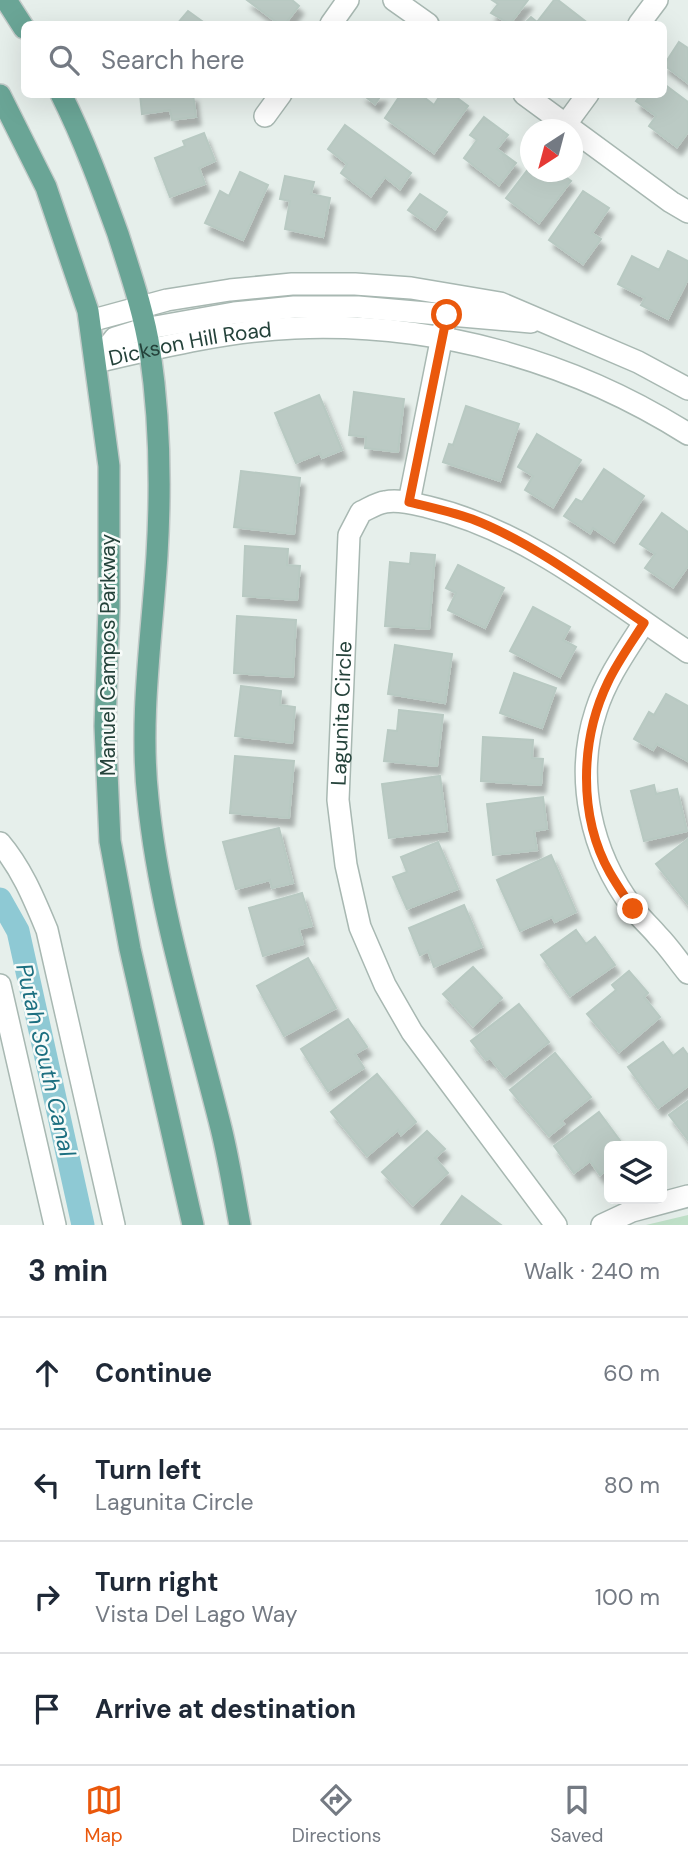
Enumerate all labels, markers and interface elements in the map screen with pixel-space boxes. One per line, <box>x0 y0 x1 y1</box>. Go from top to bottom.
search box <box>21 21 667 98</box>
icon: search <box>45 41 83 79</box>
text: Search here <box>101 43 244 77</box>
north arrow <box>520 119 583 182</box>
route start <box>431 299 462 330</box>
street label: Dickson Hill Road <box>106 316 273 373</box>
street label: Manuel Campos Parkway <box>94 534 122 776</box>
street label: Lagunita Circle <box>325 640 359 786</box>
route end <box>617 893 648 924</box>
water label: Putah South Canal <box>9 961 83 1160</box>
map controls <box>604 1141 667 1204</box>
button: layers <box>604 1141 667 1204</box>
text: 3 min <box>28 1251 108 1290</box>
text: Walk · 240 m <box>524 1256 660 1286</box>
icon: ahead <box>28 1354 66 1392</box>
text: Continue <box>95 1356 212 1390</box>
text: 60 m <box>603 1358 660 1388</box>
text: Turn left <box>95 1453 202 1487</box>
icon: left <box>28 1466 66 1504</box>
text: 80 m <box>604 1470 660 1500</box>
text: Lagunita Circle <box>95 1487 253 1517</box>
text: Turn right <box>95 1565 219 1599</box>
icon: right <box>28 1578 66 1616</box>
text: 100 m <box>595 1582 660 1612</box>
text: Vista Del Lago Way <box>95 1599 298 1629</box>
icon: arrive <box>28 1690 66 1728</box>
text: Arrive at destination <box>95 1692 356 1726</box>
tab: Map <box>85 1781 123 1848</box>
tab: Directions <box>292 1781 381 1848</box>
tab: Saved <box>550 1781 603 1848</box>

